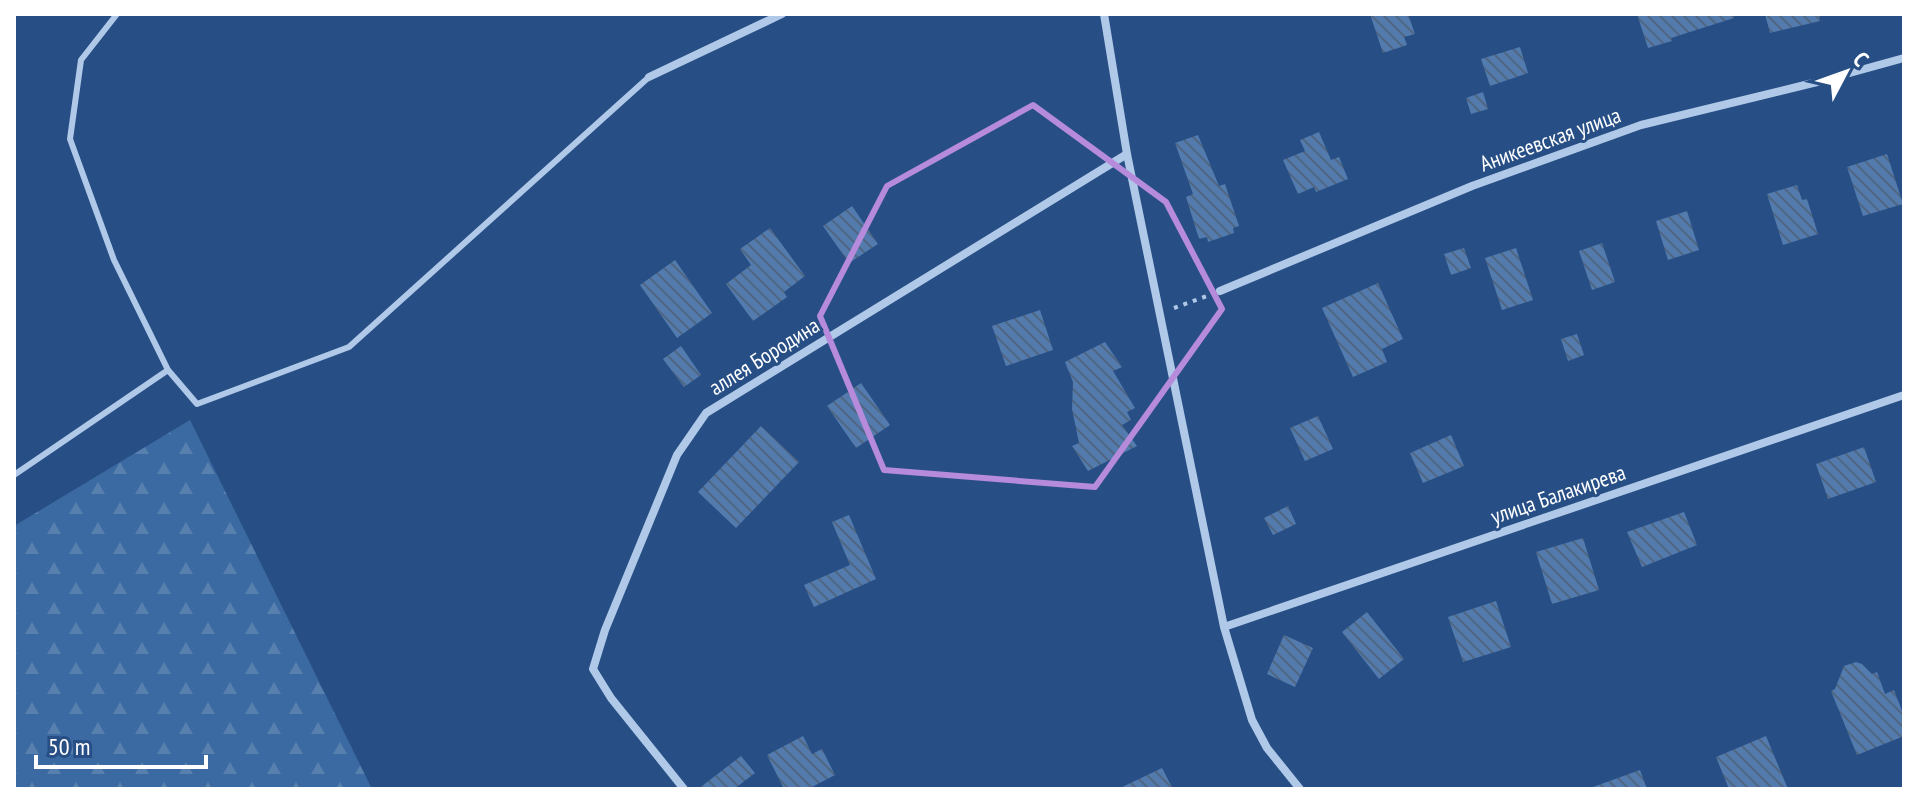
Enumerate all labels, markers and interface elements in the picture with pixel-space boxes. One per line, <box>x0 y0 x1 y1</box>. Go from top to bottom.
north arrow <box>1806 32 1886 112</box>
text: С <box>1847 46 1875 72</box>
street label: Аникеевская улица <box>1476 101 1624 177</box>
street label: аллея Бородина <box>704 311 824 401</box>
street label: улица Балакирева <box>1487 458 1629 530</box>
scale bar <box>36 719 206 769</box>
text: 50 m <box>48 731 90 762</box>

